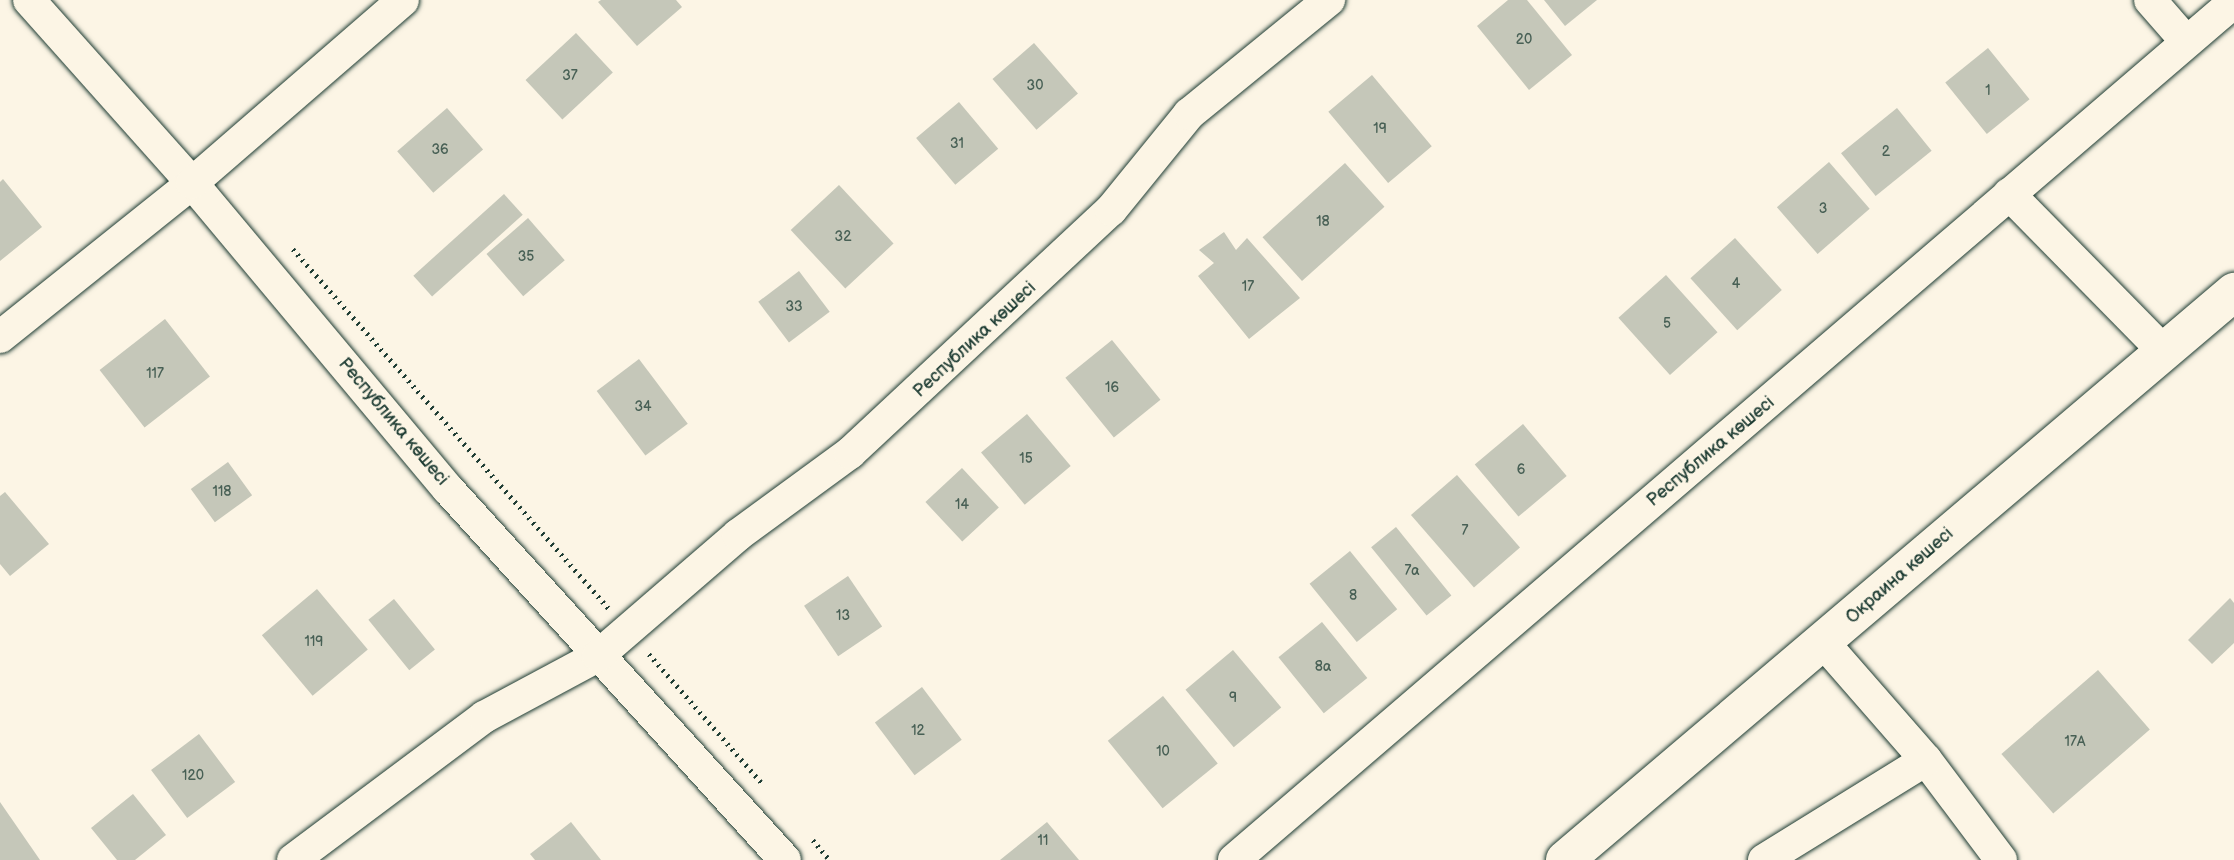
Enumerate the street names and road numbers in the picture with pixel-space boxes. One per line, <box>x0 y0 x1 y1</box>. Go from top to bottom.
street label: Республика көшесі <box>909 277 1041 403</box>
street label: Республика көшесі <box>333 354 453 490</box>
street label: Республика көшесі <box>1643 392 1779 512</box>
street label: Окраина көшесі <box>1842 523 1958 629</box>

